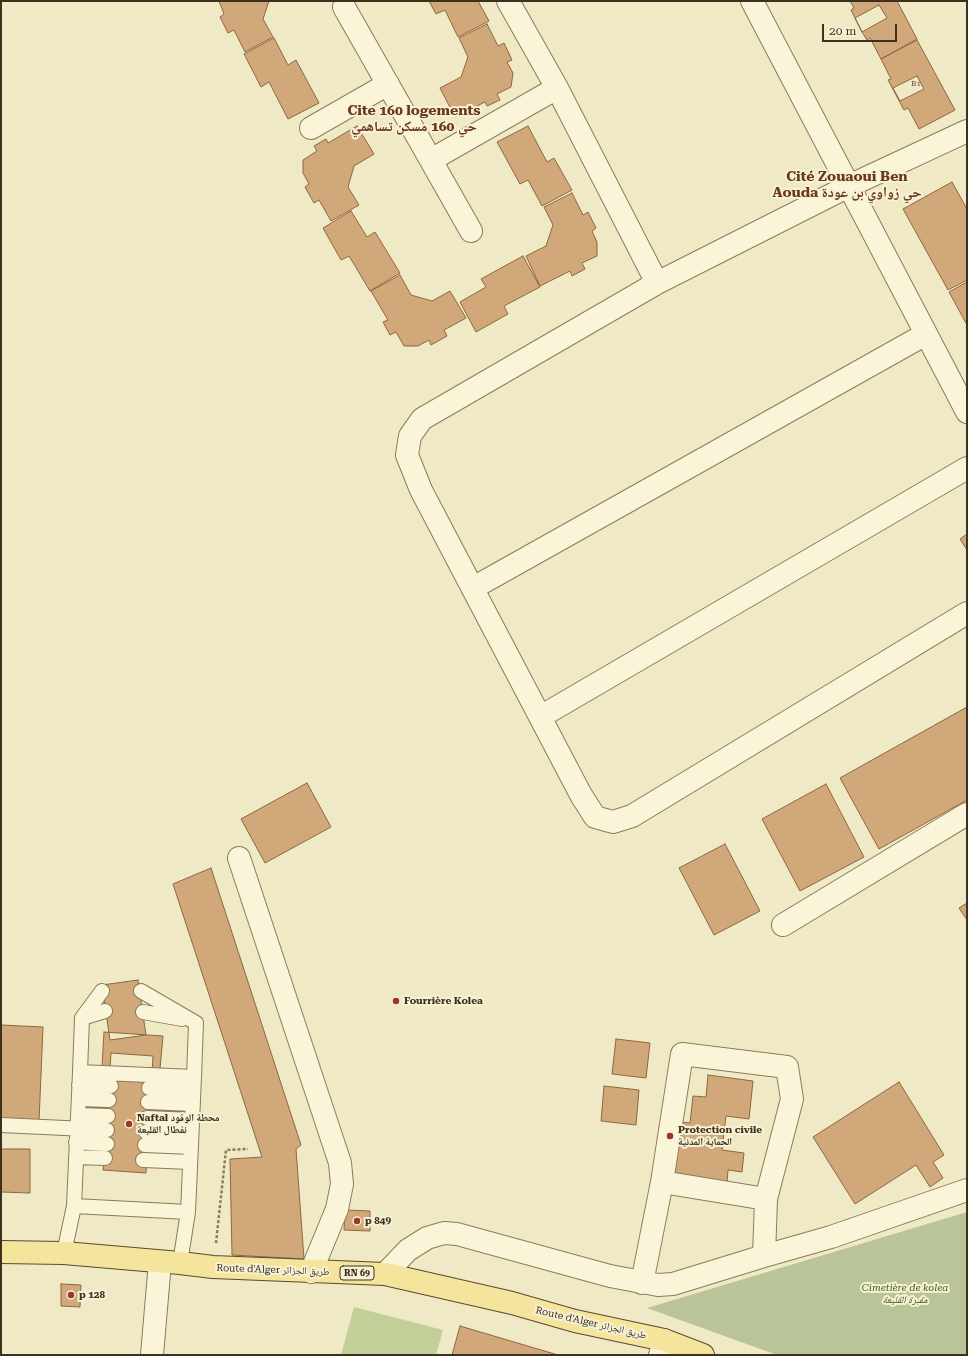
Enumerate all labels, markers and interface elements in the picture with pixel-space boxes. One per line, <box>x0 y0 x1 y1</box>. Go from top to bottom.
scale bar <box>824 16 899 42</box>
text: 20 m <box>829 24 856 38</box>
house number: B1 <box>911 79 921 89</box>
district label: Cite 160 logements حي 160 مسكن تساهمي <box>347 103 481 136</box>
district label: Cité Zouaoui Ben Aouda حي زواوي بن عودة <box>772 169 922 202</box>
place label: Fourrière Kolea <box>404 995 483 1007</box>
marker: Fourrière Kolea <box>391 996 401 1006</box>
place label: Naftal محطة الوقود نفطال القليعة <box>137 1112 220 1136</box>
marker: Naftal محطة الوقود نفطال القليعة <box>124 1119 134 1129</box>
place label: Protection civile الحماية المدنية <box>678 1124 762 1148</box>
marker: Protection civile الحماية المدنية <box>665 1131 675 1141</box>
place label: p 849 <box>365 1215 391 1227</box>
marker: p 849 <box>352 1216 362 1226</box>
street label: Route d'Alger طريق الجزائر <box>216 1262 330 1278</box>
road number: RN 69 <box>340 1266 374 1280</box>
park label: Cimetière de kolea مقبرة القليعة <box>862 1282 948 1306</box>
place label: p 128 <box>79 1289 105 1301</box>
marker: p 128 <box>66 1290 76 1300</box>
street label: Route d'Alger طريق الجزائر <box>534 1304 648 1342</box>

